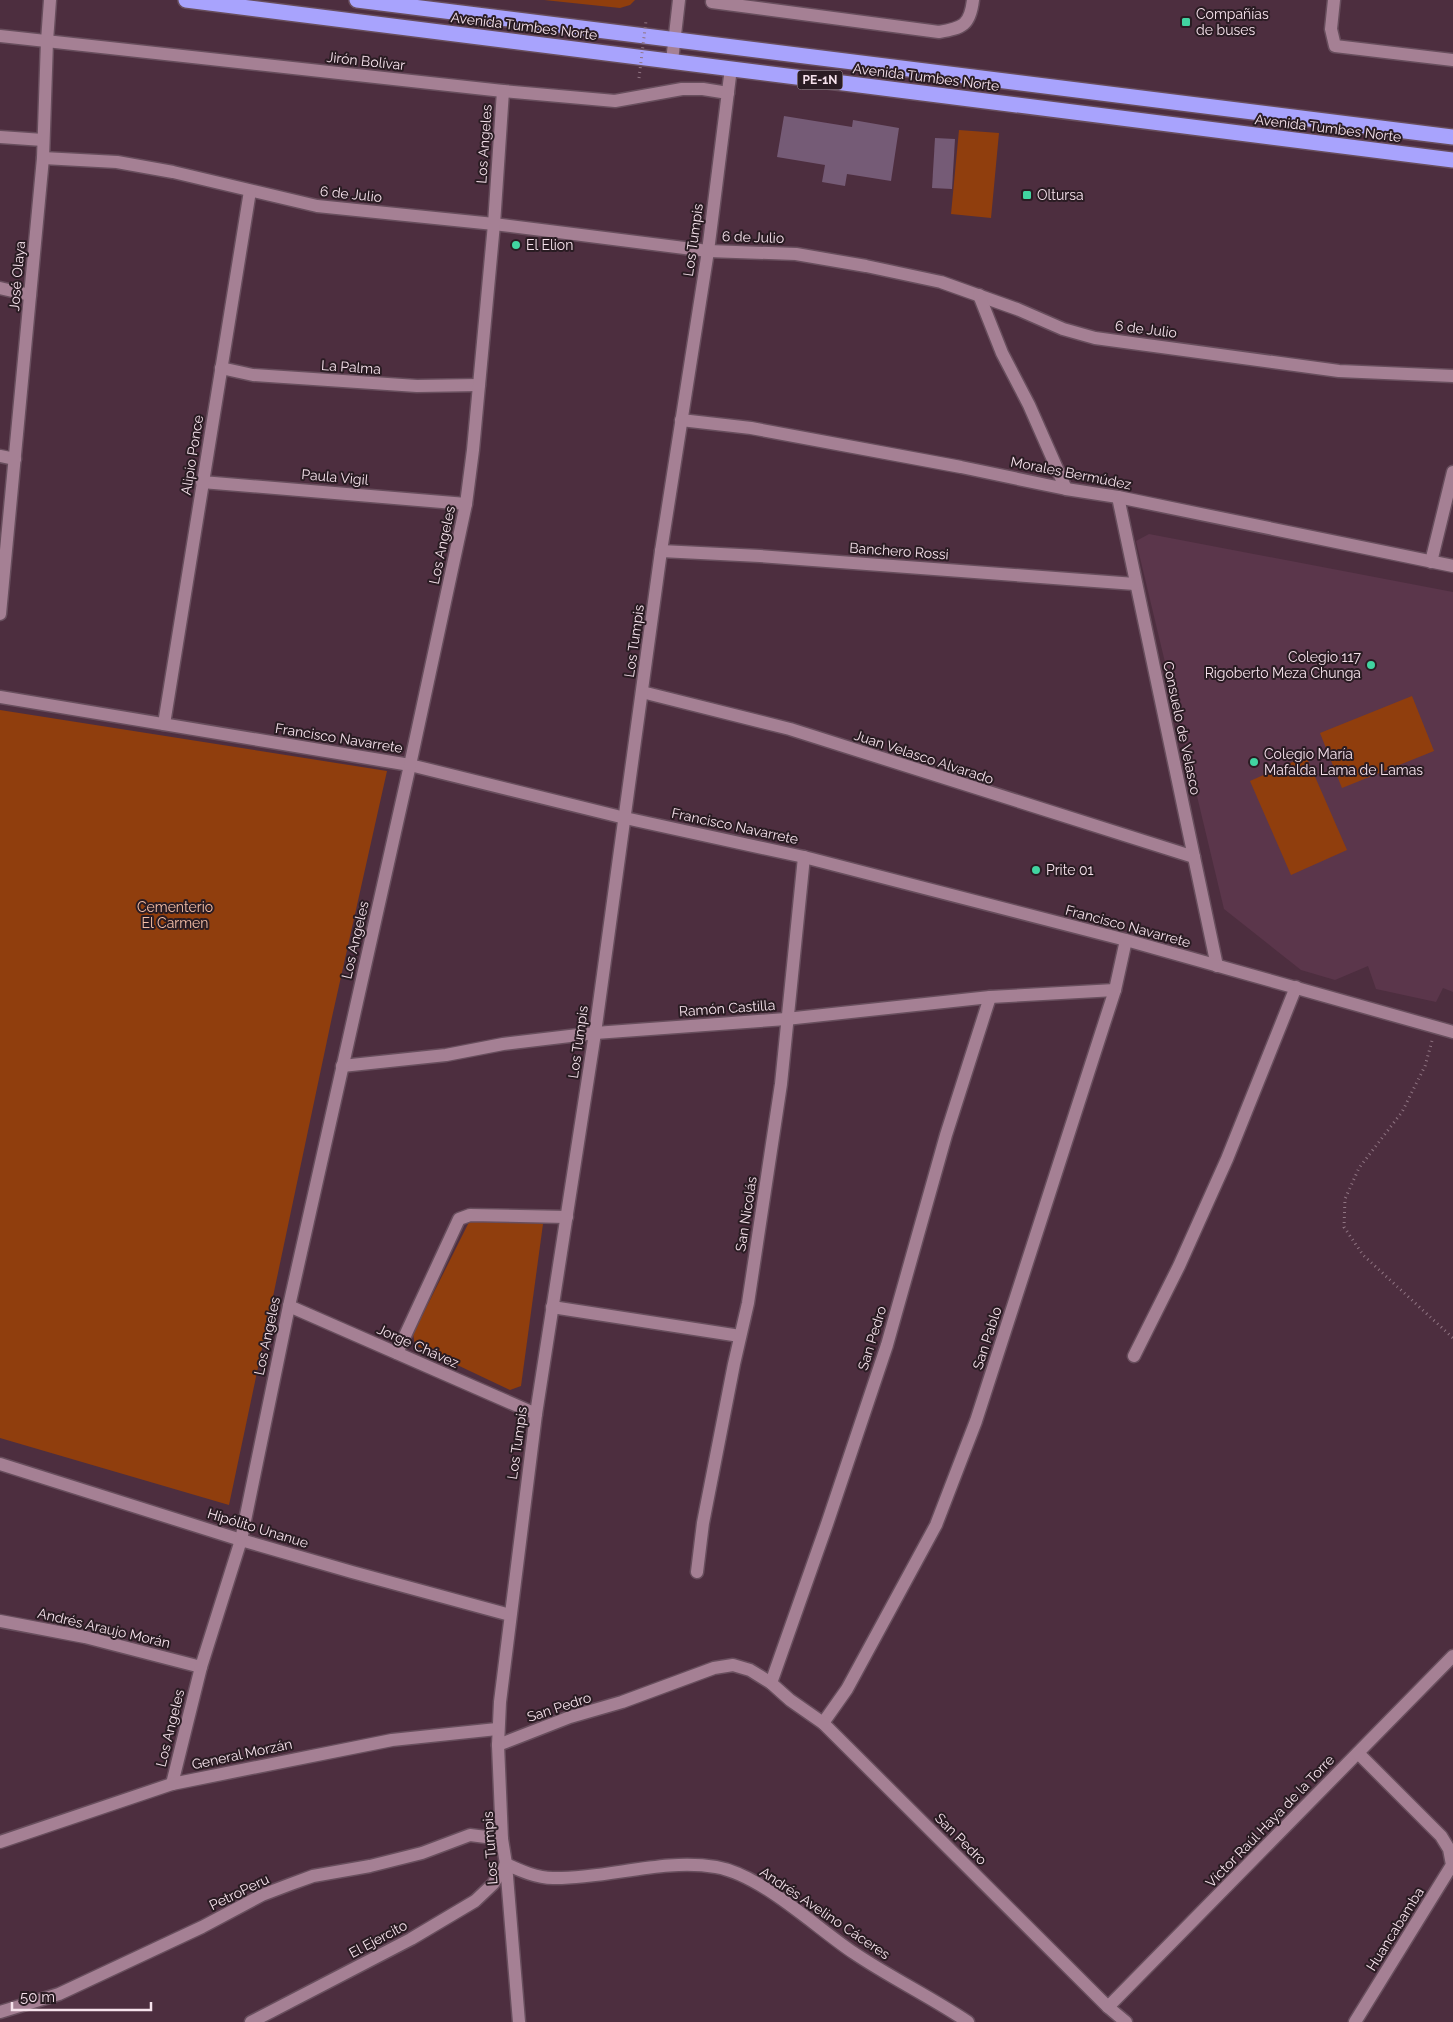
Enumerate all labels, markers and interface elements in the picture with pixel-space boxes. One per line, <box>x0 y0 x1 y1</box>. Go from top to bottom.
place label: Compañías de buses <box>1196 6 1269 38</box>
street label: Avenida Tumbes Norte <box>450 9 598 43</box>
marker: Compañías de buses <box>1180 16 1192 28</box>
street label: Jirón Bolívar <box>326 49 406 73</box>
street label: Avenida Tumbes Norte <box>852 60 1000 94</box>
road number: PE-1N <box>798 70 842 90</box>
street label: Los Angeles <box>473 104 495 184</box>
street label: Avenida Tumbes Norte <box>1254 111 1402 145</box>
street label: 6 de Julio <box>319 183 383 205</box>
place label: Oltursa <box>1037 187 1084 203</box>
marker: Oltursa <box>1021 189 1033 201</box>
street label: Los Tumpis <box>680 202 706 277</box>
street label: 6 de Julio <box>722 228 784 246</box>
place label: El Elion <box>526 237 573 253</box>
marker: El Elion <box>510 239 522 251</box>
street label: José Olaya <box>6 240 28 312</box>
street label: 6 de Julio <box>1114 317 1178 341</box>
street label: La Palma <box>321 357 381 377</box>
street label: Alipio Ponce <box>178 414 206 496</box>
street label: Morales Bermúdez <box>1009 453 1133 493</box>
street label: Paula Vigil <box>301 466 369 488</box>
street label: Los Angeles <box>426 504 458 586</box>
street label: Banchero Rossi <box>849 540 949 562</box>
street label: Los Tumpis <box>621 603 647 678</box>
place label: Colegio 117 Rigoberto Meza Chunga <box>1205 649 1362 681</box>
marker: Colegio 117 Rigoberto Meza Chunga <box>1365 659 1377 671</box>
street label: Consuelo de Velasco <box>1160 660 1204 796</box>
street label: Francisco Navarrete <box>274 720 404 756</box>
street label: Juan Velasco Alvarado <box>852 727 996 787</box>
place label: Colegio María Mafalda Lama de Lamas <box>1264 746 1423 778</box>
marker: Colegio María Mafalda Lama de Lamas <box>1248 756 1260 768</box>
street label: Francisco Navarrete <box>670 805 800 847</box>
place label: Prite 01 <box>1046 862 1094 878</box>
marker: Prite 01 <box>1030 864 1042 876</box>
park label: Cementerio El Carmen <box>137 899 213 931</box>
street label: Los Angeles <box>338 899 372 981</box>
street label: Francisco Navarrete <box>1064 902 1192 950</box>
street label: Ramón Castilla <box>678 997 776 1019</box>
street label: Los Tumpis <box>565 1004 591 1079</box>
street label: San Nicolás <box>732 1175 760 1253</box>
street label: Los Angeles <box>251 1295 283 1377</box>
street label: San Pedro <box>855 1304 889 1372</box>
street label: San Pablo <box>969 1305 1005 1371</box>
street label: Jorge Chávez <box>375 1321 461 1371</box>
street label: Los Tumpis <box>504 1405 530 1480</box>
street label: Hipólito Unanue <box>206 1505 310 1551</box>
street label: Andrés Araujo Morán <box>36 1605 172 1651</box>
street label: Los Angeles <box>153 1687 187 1769</box>
street label: San Pedro <box>525 1689 593 1725</box>
street label: General Morzán <box>190 1736 294 1772</box>
street label: Víctor Raúl Haya de la Torre <box>1203 1752 1337 1890</box>
street label: San Pedro <box>932 1810 990 1868</box>
street label: Los Tumpis <box>479 1811 501 1885</box>
street label: Andrés Avelino Cáceres <box>757 1864 893 1963</box>
street label: PetroPeru <box>207 1871 271 1913</box>
street label: Huancabamba <box>1363 1884 1427 1974</box>
street label: El Ejercito <box>346 1917 410 1961</box>
scale bar <box>12 1980 151 2012</box>
text: 50 m <box>20 1988 55 2006</box>

